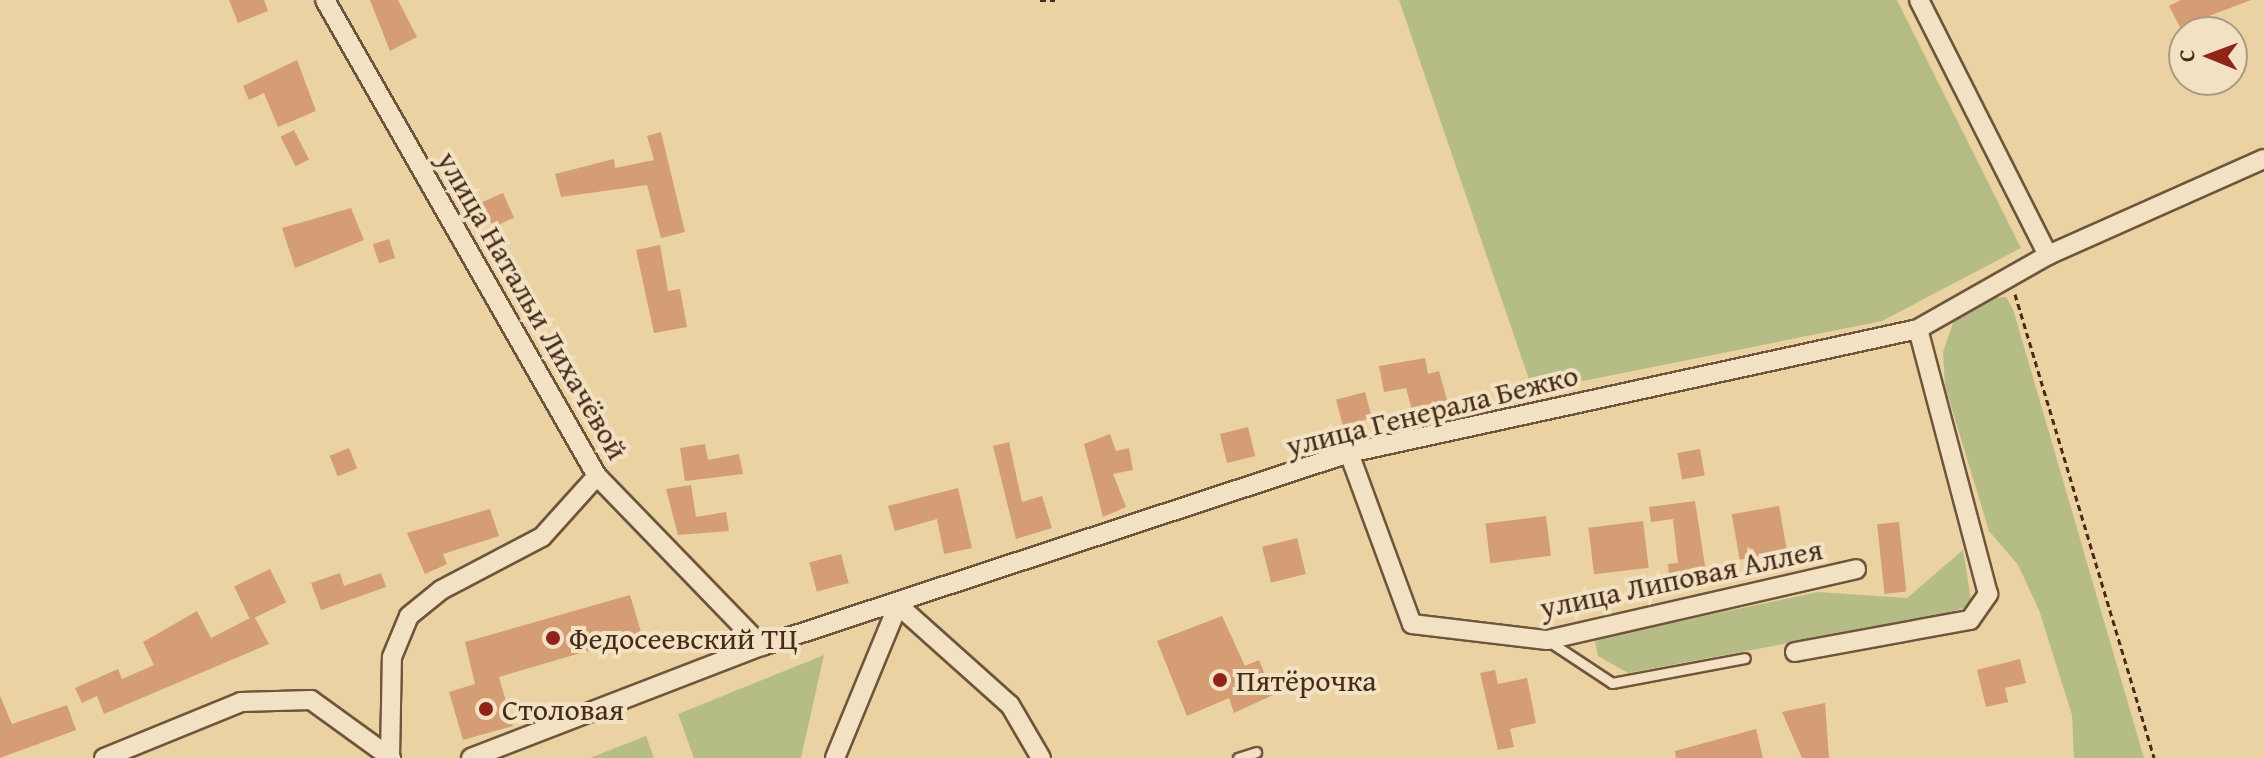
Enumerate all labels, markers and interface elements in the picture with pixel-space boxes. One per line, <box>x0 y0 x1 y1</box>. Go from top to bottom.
north arrow <box>2168 16 2248 96</box>
text: С <box>2170 49 2202 62</box>
street label: улица Натальи Лихачёвой <box>430 144 636 466</box>
street label: улица Генерала Бежко <box>1282 356 1582 464</box>
street label: улица Липовая Аллея <box>1536 530 1826 626</box>
place label: Федосеевский ТЦ <box>569 620 798 656</box>
marker: Федосеевский ТЦ <box>544 629 562 647</box>
place label: Пятёрочка <box>1236 662 1377 698</box>
marker: Пятёрочка <box>1211 671 1229 689</box>
place label: Столовая <box>502 691 624 727</box>
marker: Столовая <box>477 700 495 718</box>

